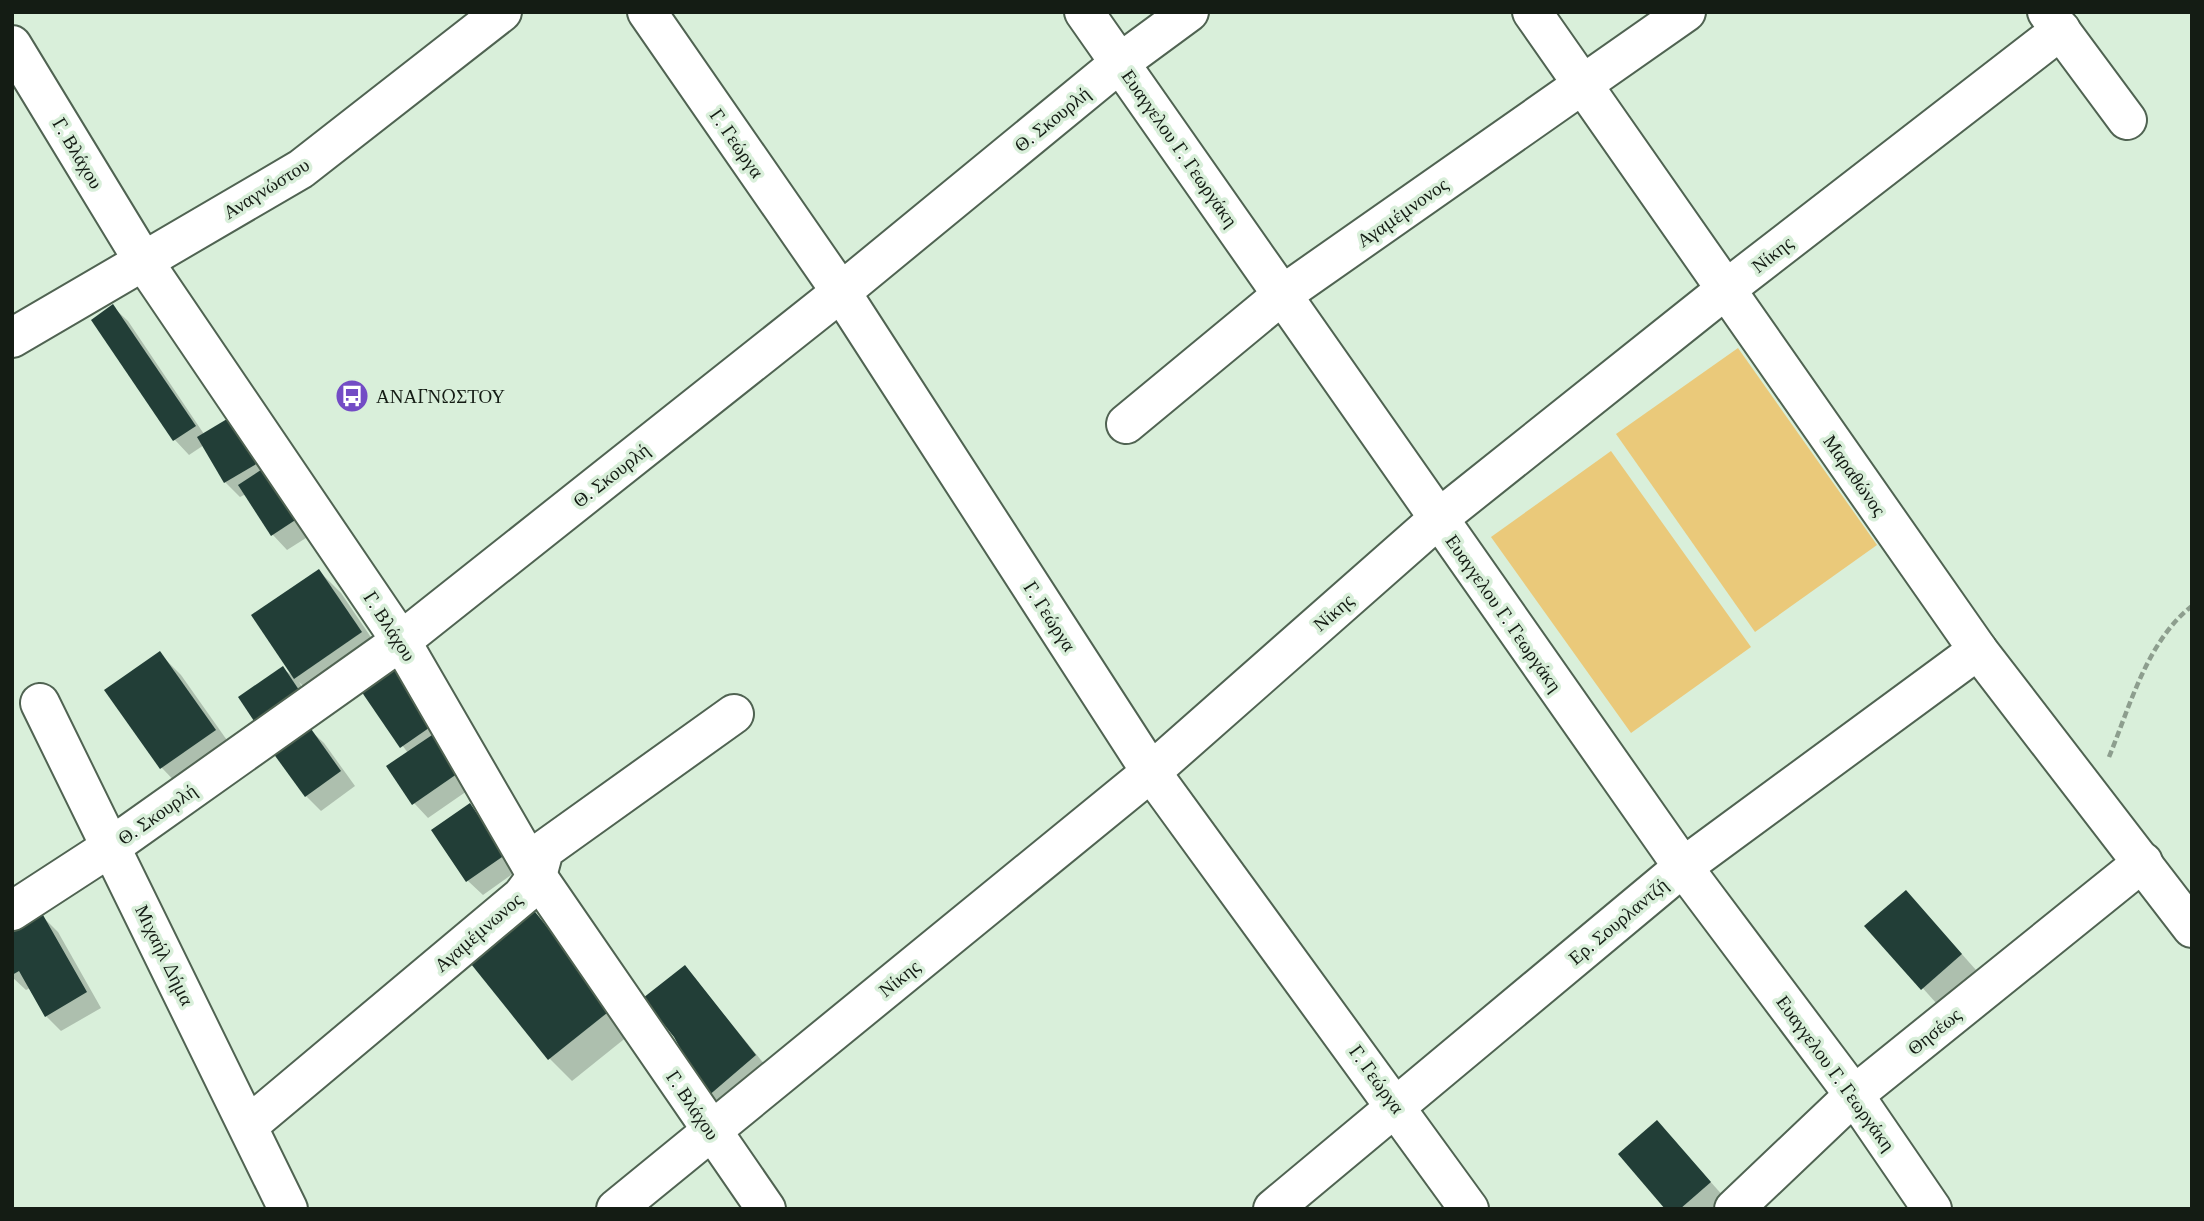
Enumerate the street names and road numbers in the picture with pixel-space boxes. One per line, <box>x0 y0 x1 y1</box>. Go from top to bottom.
street label: Ευαγγελου Γ. Γεωργάκη <box>1117 65 1243 231</box>
street label: Θ. Σκουρλή <box>1009 81 1095 157</box>
street label: Γ. Γεώργα <box>705 104 769 182</box>
street label: Γ. Βλάχου <box>47 113 109 193</box>
street label: Αναγνώστου <box>218 152 314 224</box>
street label: Αγαμέμνονος <box>1352 172 1453 252</box>
street label: Νίκης <box>1747 230 1798 278</box>
street label: Μαραθώνος <box>1818 430 1892 521</box>
street label: Θ. Σκουρλή <box>568 438 654 512</box>
street label: Ευαγγελου Γ. Γεωργάκη <box>1441 530 1567 696</box>
street label: Γ. Γεώργα <box>1018 576 1082 656</box>
street label: Γ. Βλάχου <box>358 586 422 666</box>
street label: Νίκης <box>1308 588 1359 636</box>
street label: Θ. Σκουρλή <box>113 778 201 850</box>
street label: Ερ. Σουρλαντζή <box>1563 872 1673 970</box>
street label: Αγαμέμνωνος <box>429 887 527 977</box>
street label: Μιχαήλ Δήμα <box>130 901 200 1009</box>
street label: Νίκης <box>874 954 925 1002</box>
street label: Ευαγγελου Γ. Γεωργάκη <box>1771 990 1901 1156</box>
street label: Θησέως <box>1902 1002 1966 1060</box>
street label: Γ. Γεώργα <box>1344 1040 1410 1118</box>
street label: Γ. Βλάχου <box>661 1066 725 1144</box>

